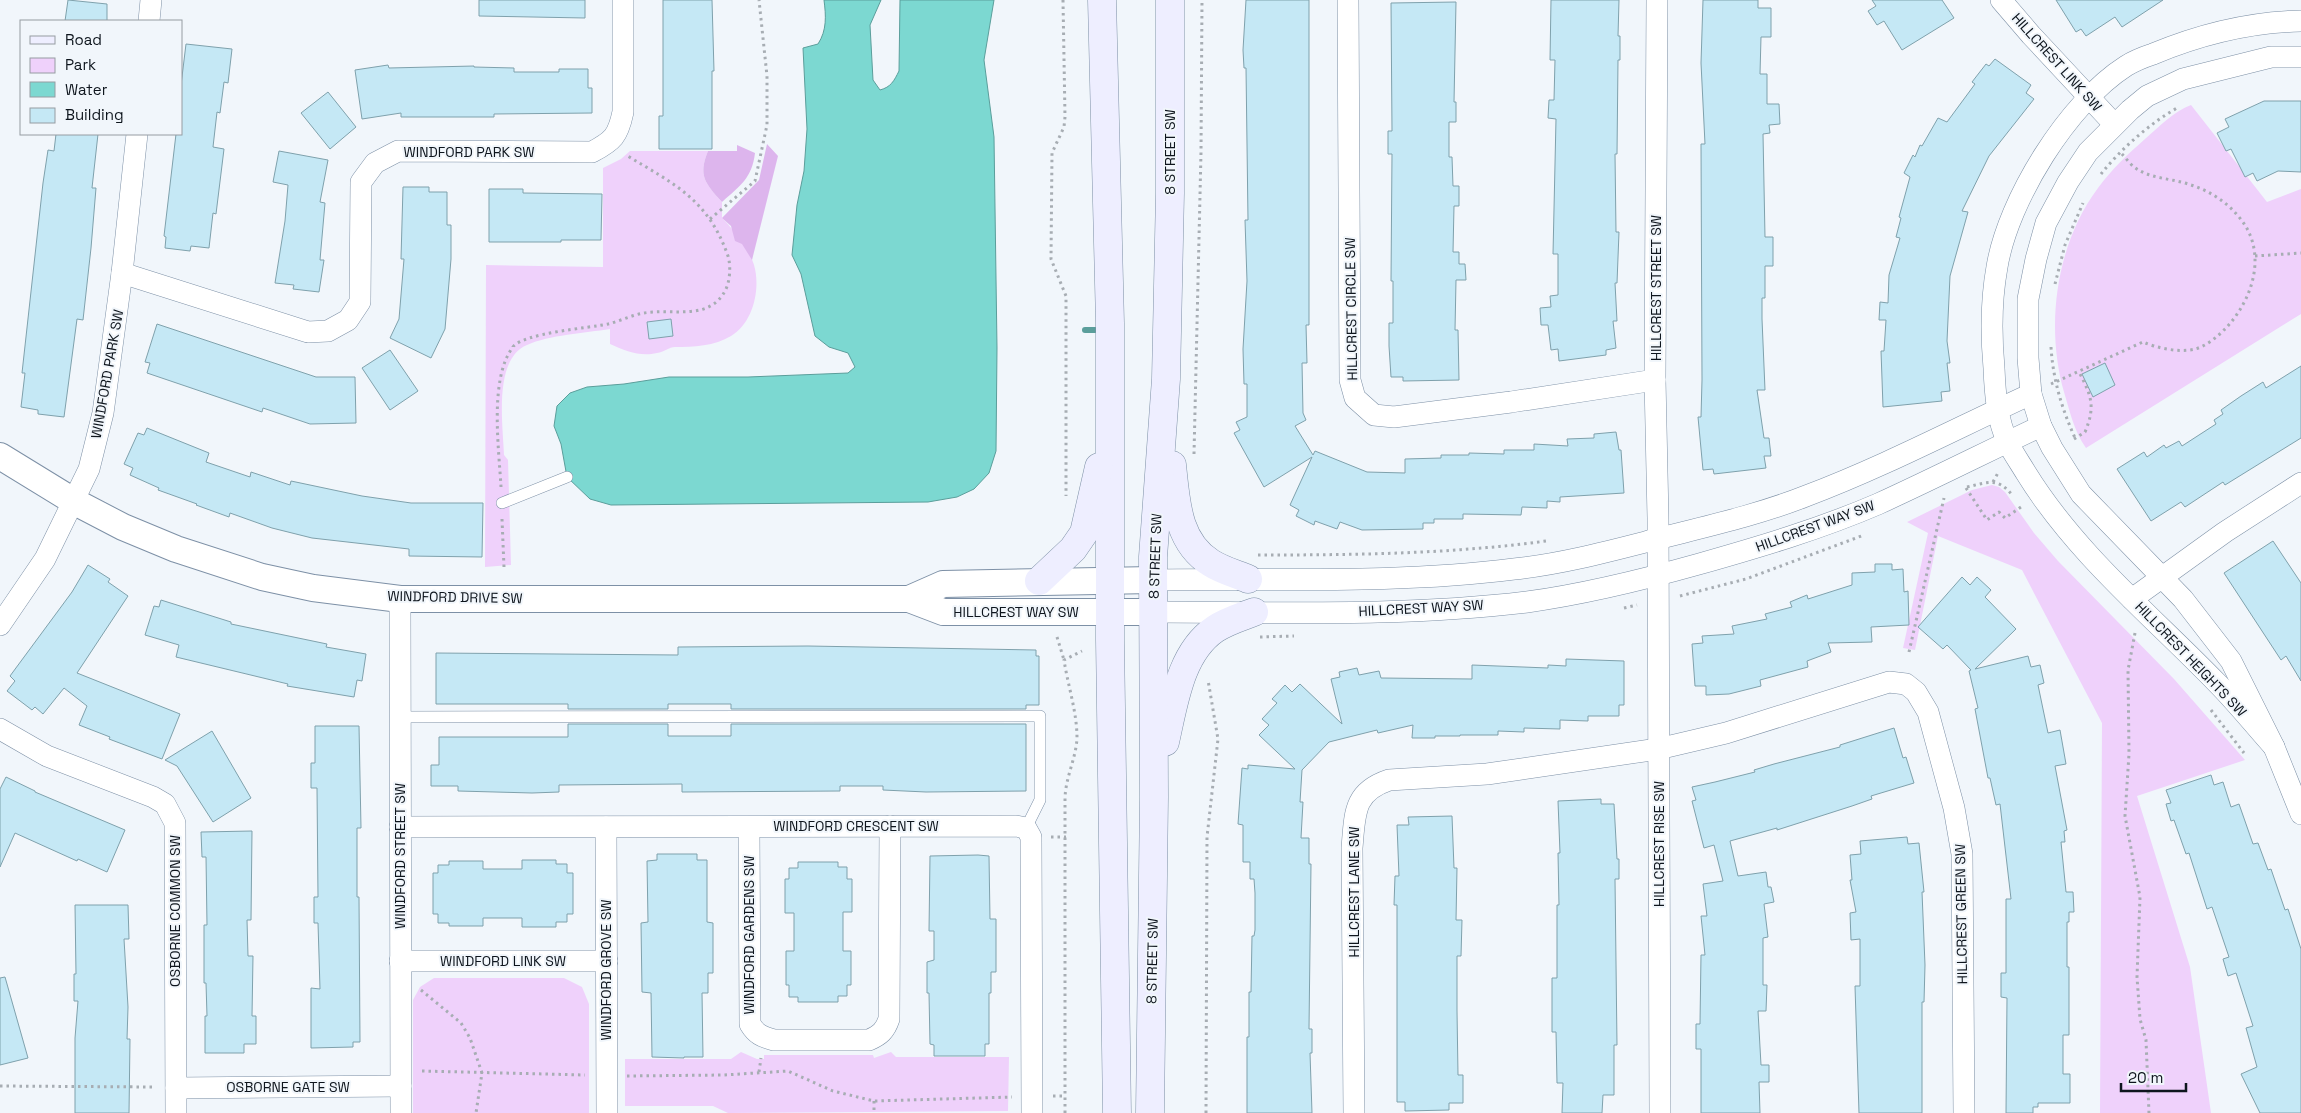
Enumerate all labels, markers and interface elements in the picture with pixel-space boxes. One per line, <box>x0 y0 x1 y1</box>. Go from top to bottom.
street label: HILLCREST LINK SW <box>2008 9 2106 115</box>
legend <box>20 20 182 135</box>
text: Road <box>65 30 102 49</box>
text: Park <box>65 55 96 74</box>
text: Water <box>65 80 108 99</box>
text: Building <box>65 105 124 124</box>
street label: 8 STREET SW <box>1161 109 1179 195</box>
street label: WINDFORD PARK SW <box>403 143 535 161</box>
street label: HILLCREST STREET SW <box>1647 215 1665 361</box>
street label: HILLCREST CIRCLE SW <box>1341 237 1361 381</box>
street label: WINDFORD PARK SW <box>87 308 127 440</box>
street label: HILLCREST WAY SW <box>1753 496 1877 556</box>
street label: 8 STREET SW <box>1145 513 1165 599</box>
street label: WINDFORD DRIVE SW <box>387 587 523 607</box>
street label: HILLCREST WAY SW <box>1358 596 1484 620</box>
street label: HILLCREST HEIGHTS SW <box>2131 598 2251 720</box>
street label: HILLCREST WAY SW <box>953 603 1079 621</box>
street label: HILLCREST RISE SW <box>1650 781 1668 907</box>
street label: WINDFORD STREET SW <box>391 783 409 929</box>
street label: WINDFORD CRESCENT SW <box>773 817 939 835</box>
street label: HILLCREST LANE SW <box>1345 826 1363 958</box>
street label: OSBORNE COMMON SW <box>166 835 184 987</box>
street label: HILLCREST GREEN SW <box>1951 844 1971 984</box>
street label: WINDFORD GARDENS SW <box>740 855 758 1015</box>
street label: WINDFORD GROVE SW <box>597 900 615 1040</box>
street label: 8 STREET SW <box>1142 918 1162 1004</box>
street label: WINDFORD LINK SW <box>440 952 566 970</box>
scale bar <box>2121 1060 2186 1092</box>
text: 20 m <box>2128 1068 2163 1087</box>
street label: OSBORNE GATE SW <box>226 1078 350 1096</box>

